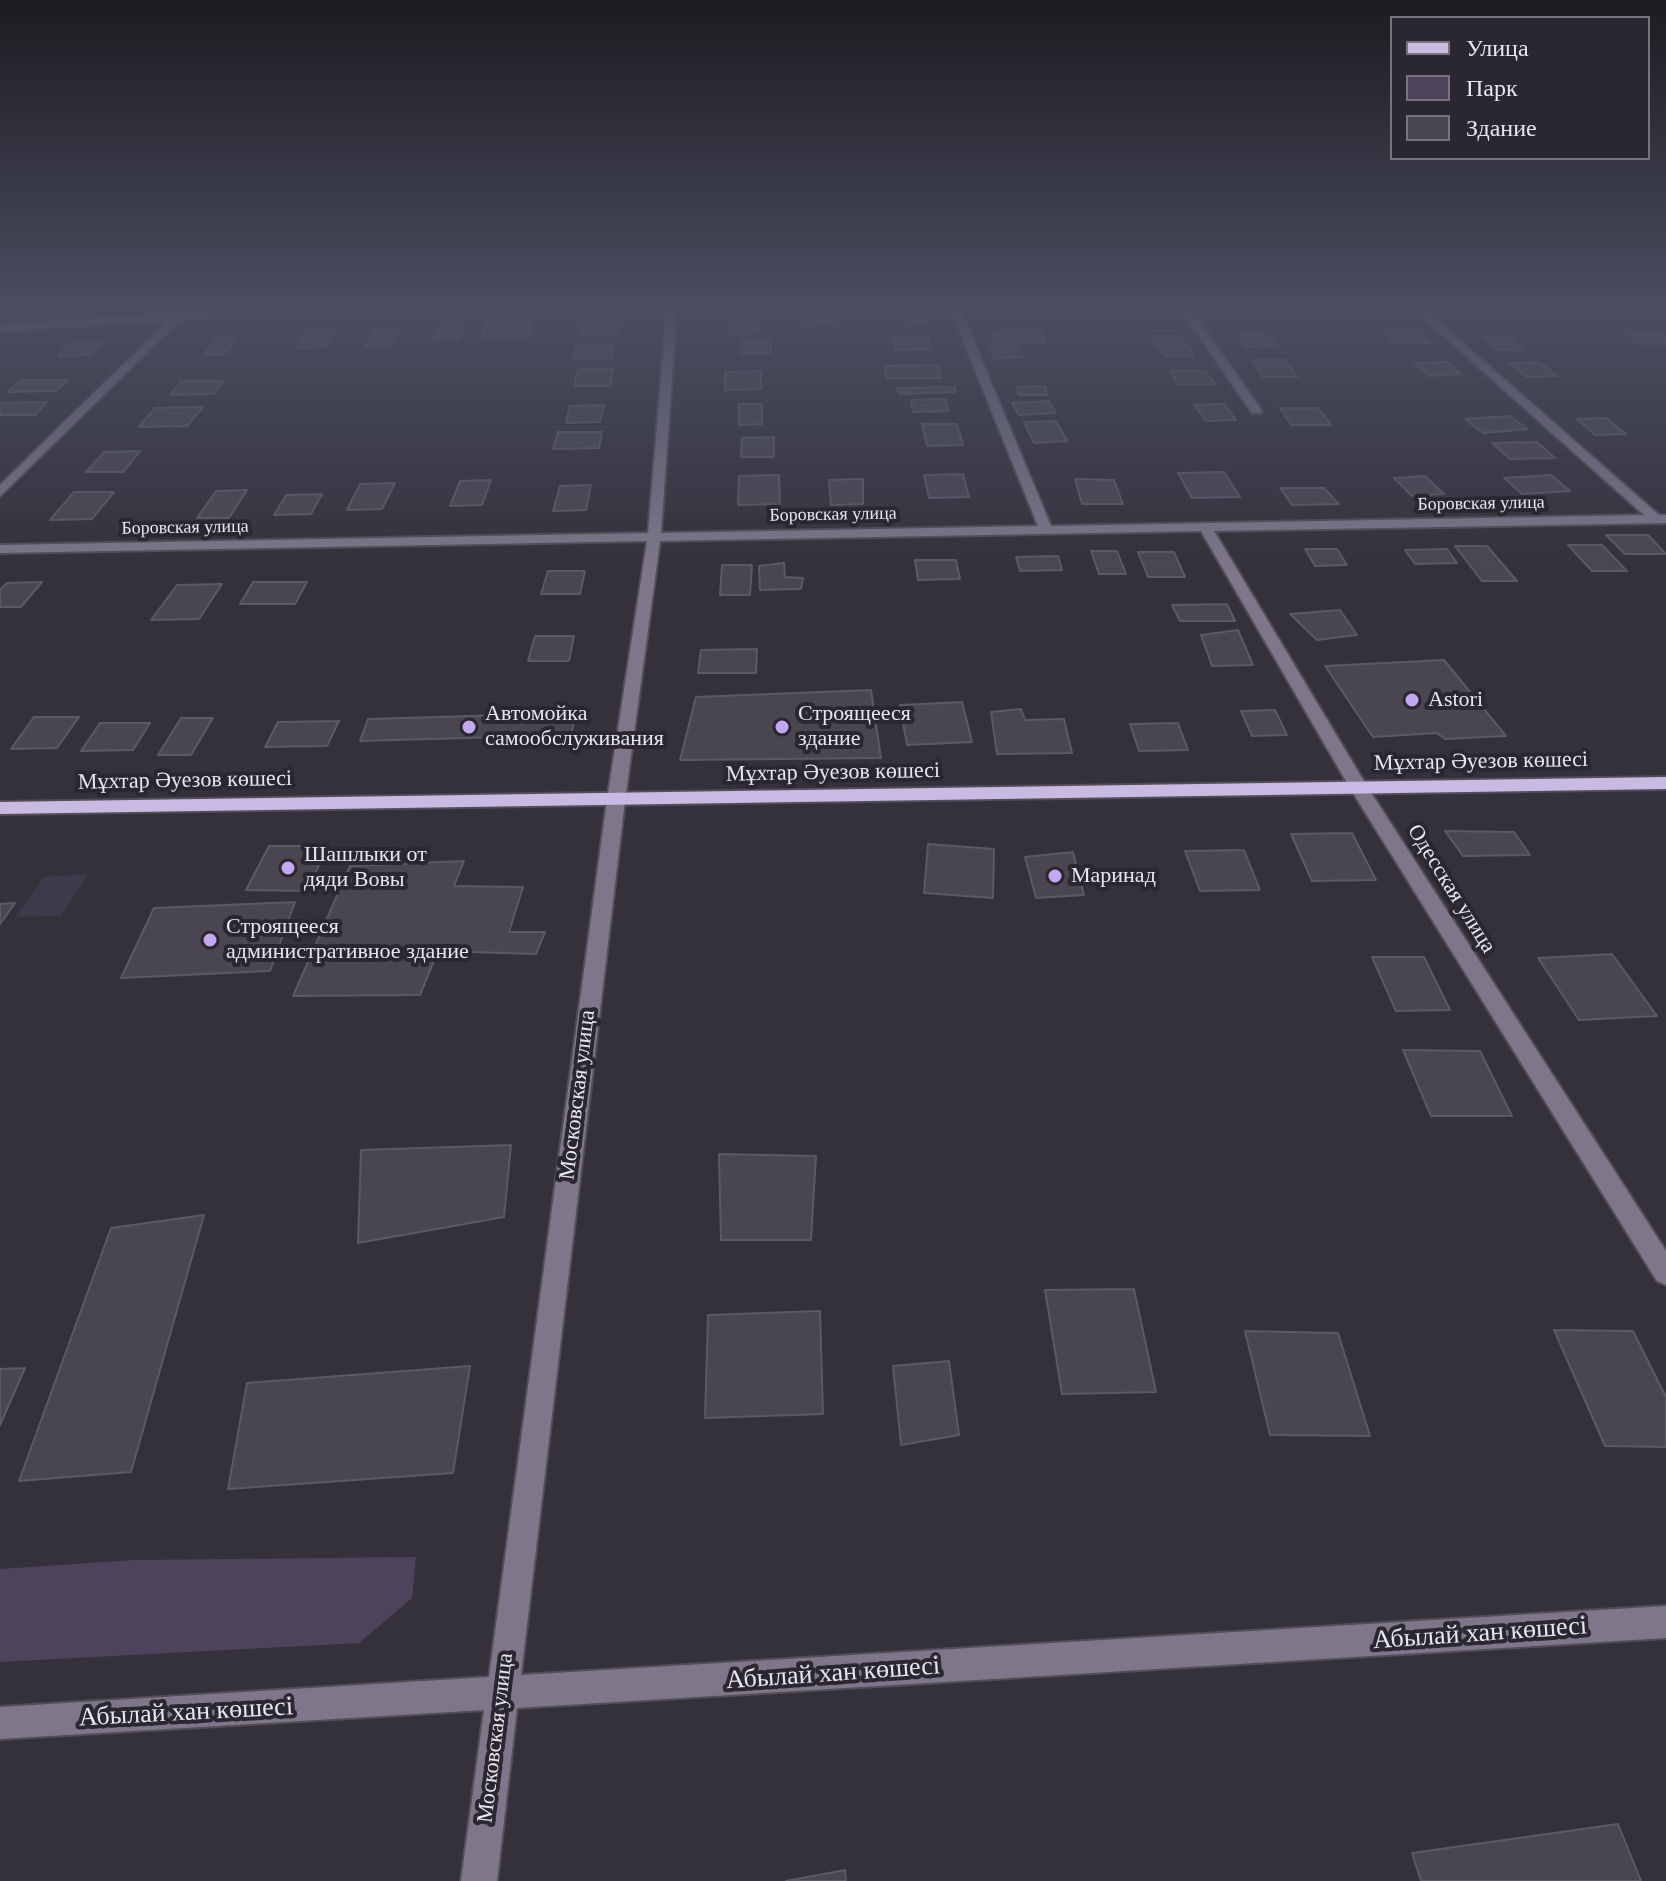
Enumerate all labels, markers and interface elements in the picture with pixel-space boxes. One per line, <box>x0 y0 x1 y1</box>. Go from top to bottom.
legend <box>1390 16 1650 160</box>
text: Улица <box>1466 35 1529 61</box>
text: Парк <box>1466 75 1518 101</box>
text: Здание <box>1466 115 1537 141</box>
street label: Боровская улица <box>1417 492 1545 516</box>
street label: Боровская улица <box>769 503 897 527</box>
street label: Боровская улица <box>121 516 249 540</box>
place label: Astori <box>1428 687 1483 713</box>
marker: Astori <box>1403 691 1421 709</box>
place label: Автомойка самообслуживания <box>485 701 664 752</box>
place label: Строящееся здание <box>798 701 911 752</box>
marker: Автомойка самообслуживания <box>460 718 478 736</box>
marker: Строящееся здание <box>773 718 791 736</box>
street label: Мұхтар Әуезов көшесі <box>1374 747 1588 777</box>
street label: Мұхтар Әуезов көшесі <box>726 758 940 788</box>
street label: Мұхтар Әуезов көшесі <box>78 766 292 796</box>
street label: Одесская улица <box>1401 820 1501 958</box>
place label: Шашлыки от дяди Вовы <box>304 842 427 894</box>
marker: Шашлыки от дяди Вовы <box>279 859 297 877</box>
place label: Маринад <box>1071 863 1156 889</box>
marker: Маринад <box>1046 867 1064 885</box>
place label: Строящееся административное здание <box>226 914 469 966</box>
marker: Строящееся административное здание <box>201 931 219 949</box>
street label: Московская улица <box>554 1009 602 1181</box>
street label: Абылай хан көшесі <box>1372 1611 1588 1657</box>
street label: Абылай хан көшесі <box>725 1651 941 1697</box>
street label: Московская улица <box>472 1652 520 1824</box>
street label: Абылай хан көшесі <box>78 1692 294 1734</box>

